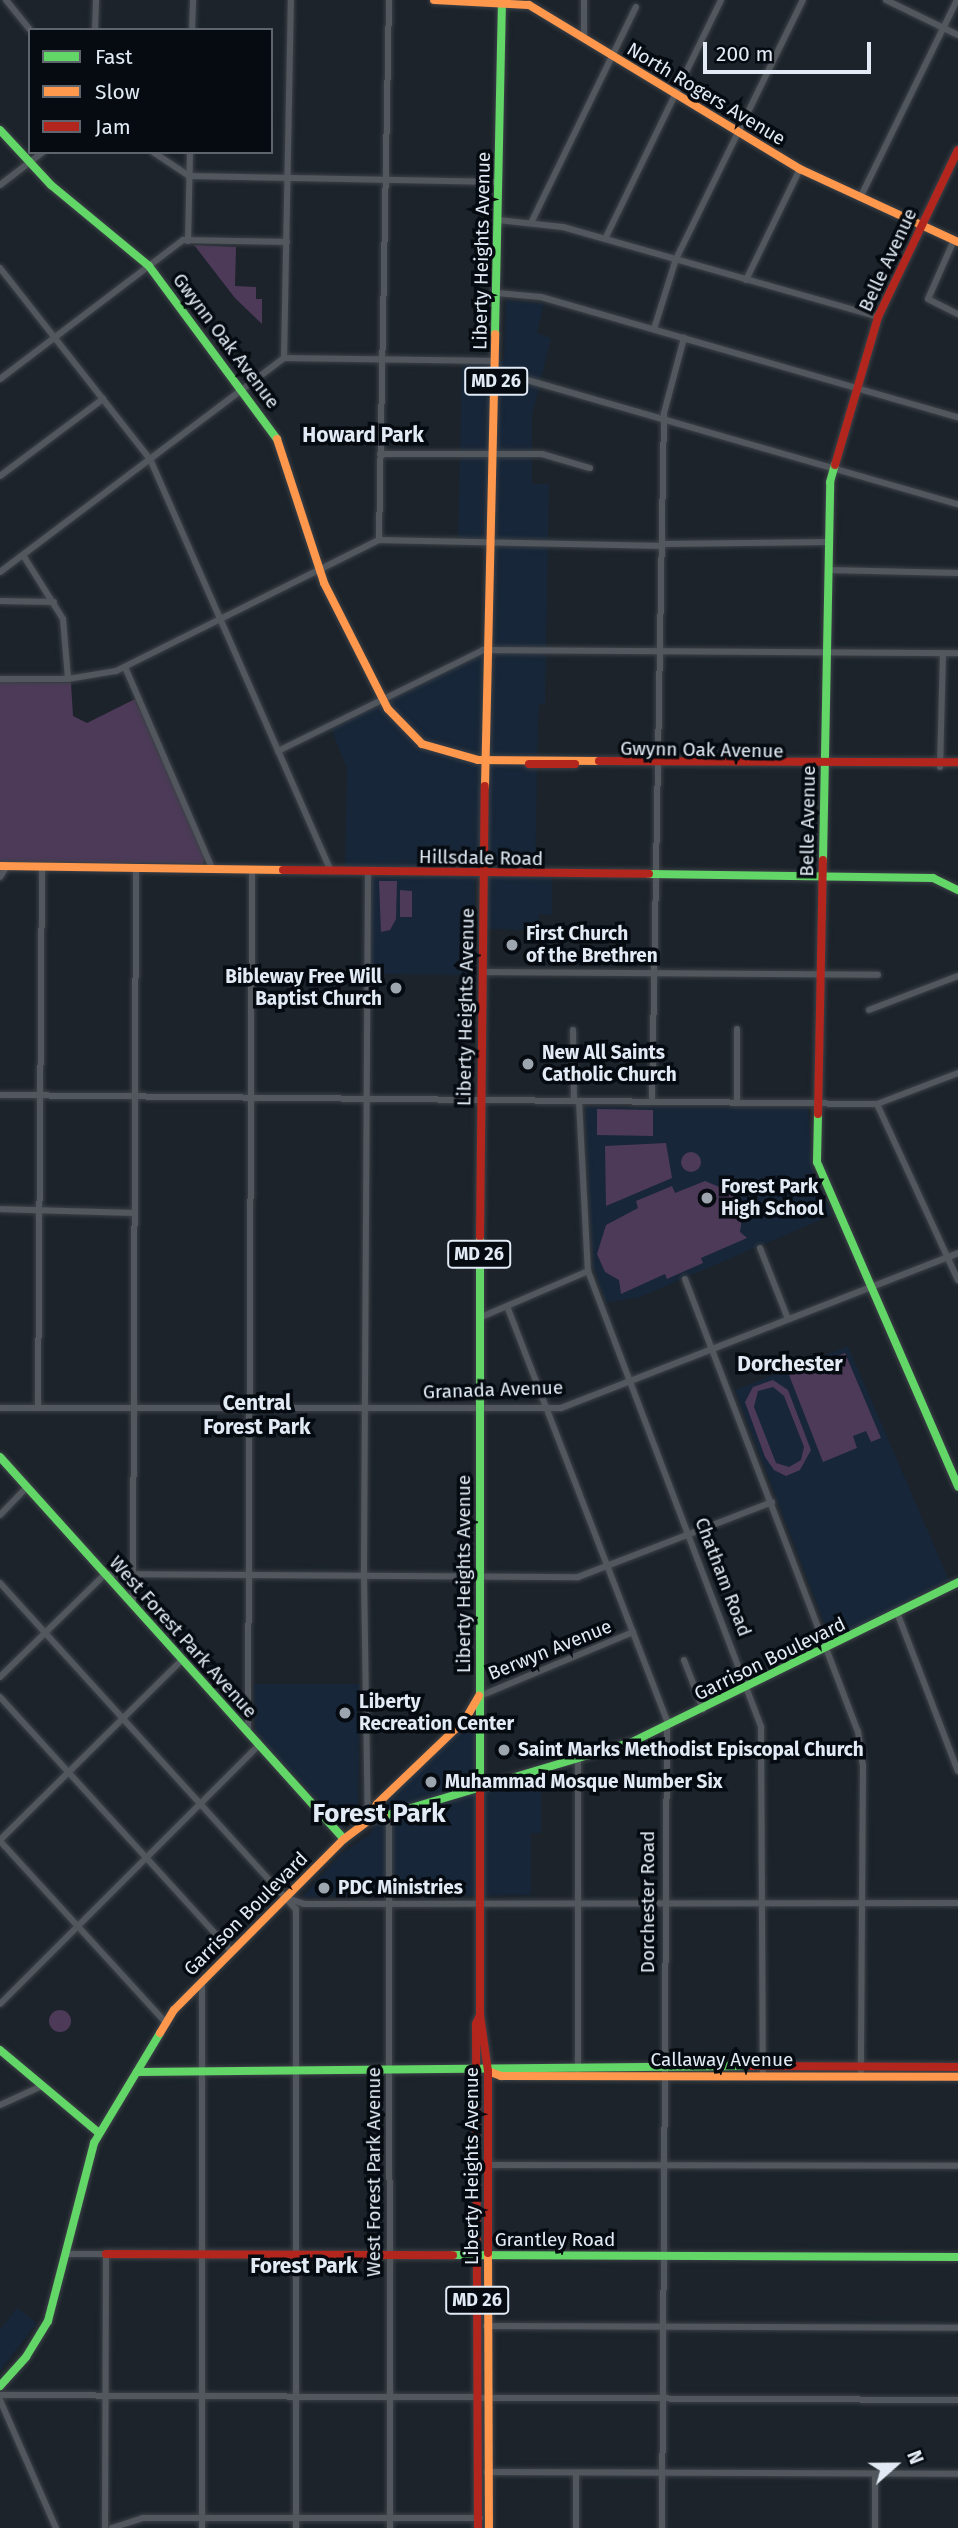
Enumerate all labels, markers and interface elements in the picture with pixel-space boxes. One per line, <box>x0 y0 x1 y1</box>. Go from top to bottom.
legend <box>28 28 273 154</box>
scale bar <box>706 28 874 72</box>
street label: North Rogers Avenue <box>623 38 789 150</box>
text: 200 m <box>716 41 773 67</box>
text: Fast <box>95 44 133 70</box>
text: Slow <box>95 79 140 105</box>
text: Jam <box>95 114 131 140</box>
street label: Liberty Heights Avenue <box>469 152 495 350</box>
street label: Belle Avenue <box>854 205 922 315</box>
street label: Gwynn Oak Avenue <box>168 269 284 413</box>
road number: MD 26 <box>463 366 529 396</box>
district label: Howard Park <box>302 422 424 448</box>
street label: Gwynn Oak Avenue <box>620 737 784 763</box>
street label: Belle Avenue <box>796 765 820 877</box>
street label: Hillsdale Road <box>419 846 543 870</box>
street label: Liberty Heights Avenue <box>453 908 479 1106</box>
place label: First Church of the Brethren <box>526 923 658 967</box>
marker: First Church of the Brethren <box>504 937 520 953</box>
place label: Bibleway Free Will Baptist Church <box>225 966 382 1010</box>
marker: Bibleway Free Will Baptist Church <box>388 980 404 996</box>
place label: New All Saints Catholic Church <box>542 1042 677 1086</box>
marker: New All Saints Catholic Church <box>520 1056 536 1072</box>
place label: Forest Park High School <box>721 1176 824 1220</box>
marker: Forest Park High School <box>699 1190 715 1206</box>
road number: MD 26 <box>446 1240 512 1268</box>
district label: Dorchester <box>737 1351 843 1377</box>
street label: Granada Avenue <box>423 1376 563 1404</box>
district label: Central Forest Park <box>203 1390 311 1440</box>
street label: Liberty Heights Avenue <box>453 1475 475 1673</box>
street label: Chatham Road <box>690 1514 756 1640</box>
street label: West Forest Park Avenue <box>104 1551 262 1723</box>
street label: Garrison Boulevard <box>691 1612 849 1706</box>
street label: Berwyn Avenue <box>485 1615 615 1685</box>
place label: Liberty Recreation Center <box>359 1691 514 1735</box>
marker: Liberty Recreation Center <box>337 1705 353 1721</box>
place label: Saint Marks Methodist Episcopal Church <box>518 1739 864 1761</box>
marker: Saint Marks Methodist Episcopal Church <box>496 1742 512 1758</box>
place label: Muhammad Mosque Number Six <box>445 1771 722 1793</box>
marker: Muhammad Mosque Number Six <box>423 1774 439 1790</box>
district label: Forest Park <box>313 1798 445 1830</box>
street label: Dorchester Road <box>637 1831 659 1973</box>
street label: Garrison Boulevard <box>179 1847 313 1981</box>
place label: PDC Ministries <box>338 1877 463 1899</box>
marker: PDC Ministries <box>316 1880 332 1896</box>
street label: Callaway Avenue <box>651 2049 793 2071</box>
street label: West Forest Park Avenue <box>363 2067 385 2277</box>
street label: Liberty Heights Avenue <box>461 2067 483 2265</box>
street label: Grantley Road <box>495 2229 615 2251</box>
district label: Forest Park <box>250 2253 358 2279</box>
road number: MD 26 <box>444 2286 510 2314</box>
north arrow <box>860 2430 930 2500</box>
text: N <box>902 2447 928 2467</box>

